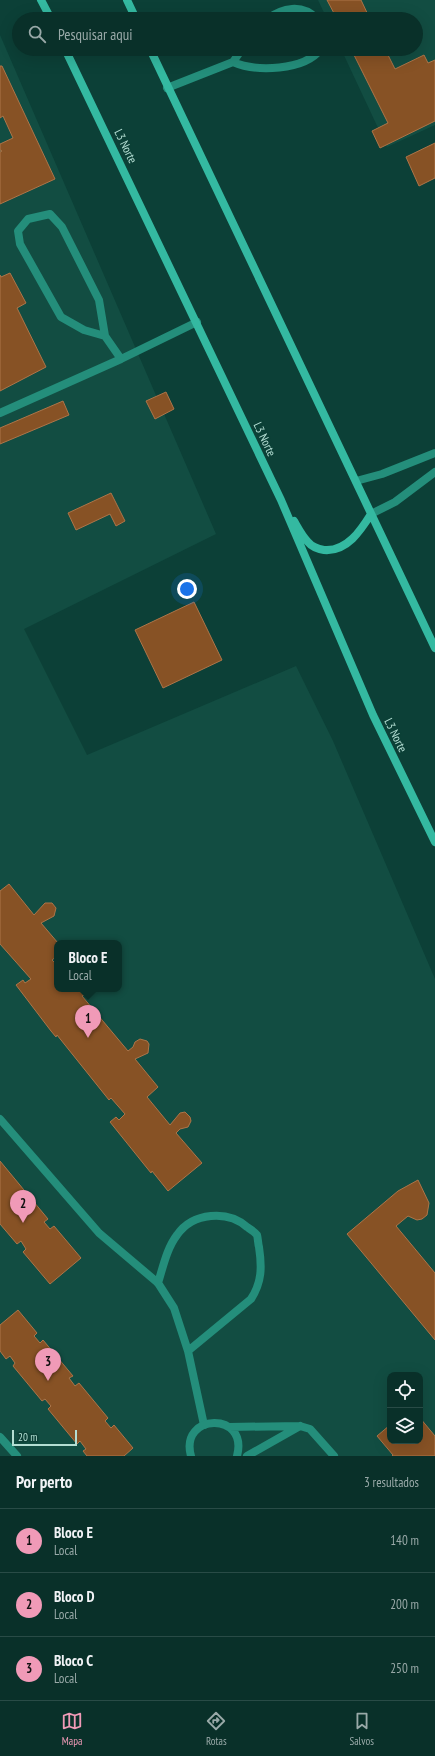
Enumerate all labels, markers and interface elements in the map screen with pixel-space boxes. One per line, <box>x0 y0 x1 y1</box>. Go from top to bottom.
search box <box>12 12 423 56</box>
icon: search <box>26 23 48 45</box>
text: Pesquisar aqui <box>58 25 132 44</box>
street label: L3 Norte <box>111 126 141 166</box>
street label: L3 Norte <box>251 419 279 459</box>
your location <box>177 579 197 599</box>
street label: L3 Norte <box>381 715 411 755</box>
popup <box>54 940 122 992</box>
text: Bloco E <box>69 948 107 967</box>
text: Local <box>69 967 92 984</box>
pin: 1 <box>75 1005 101 1038</box>
pin: 2 <box>10 1190 36 1223</box>
pin: 3 <box>35 1348 61 1381</box>
map controls <box>387 1372 423 1444</box>
button: locate <box>387 1372 423 1408</box>
button: layers <box>387 1408 423 1444</box>
scale bar <box>12 1428 77 1447</box>
text: 20 m <box>18 1430 37 1444</box>
text: Por perto <box>16 1471 72 1493</box>
text: 3 resultados <box>364 1474 419 1491</box>
text: Bloco E <box>54 1523 93 1542</box>
text: 1 <box>26 1532 32 1549</box>
text: 140 m <box>390 1532 419 1549</box>
text: Local <box>54 1542 77 1559</box>
text: Bloco D <box>54 1587 95 1606</box>
text: 2 <box>26 1596 32 1613</box>
text: 200 m <box>390 1596 419 1613</box>
text: Local <box>54 1606 77 1623</box>
text: Bloco C <box>54 1651 93 1670</box>
text: 3 <box>26 1660 32 1677</box>
text: 250 m <box>390 1660 419 1677</box>
text: Local <box>54 1670 77 1687</box>
tab: Mapa <box>61 1710 83 1748</box>
tab: Rotas <box>205 1710 227 1748</box>
tab: Salvos <box>349 1710 374 1748</box>

